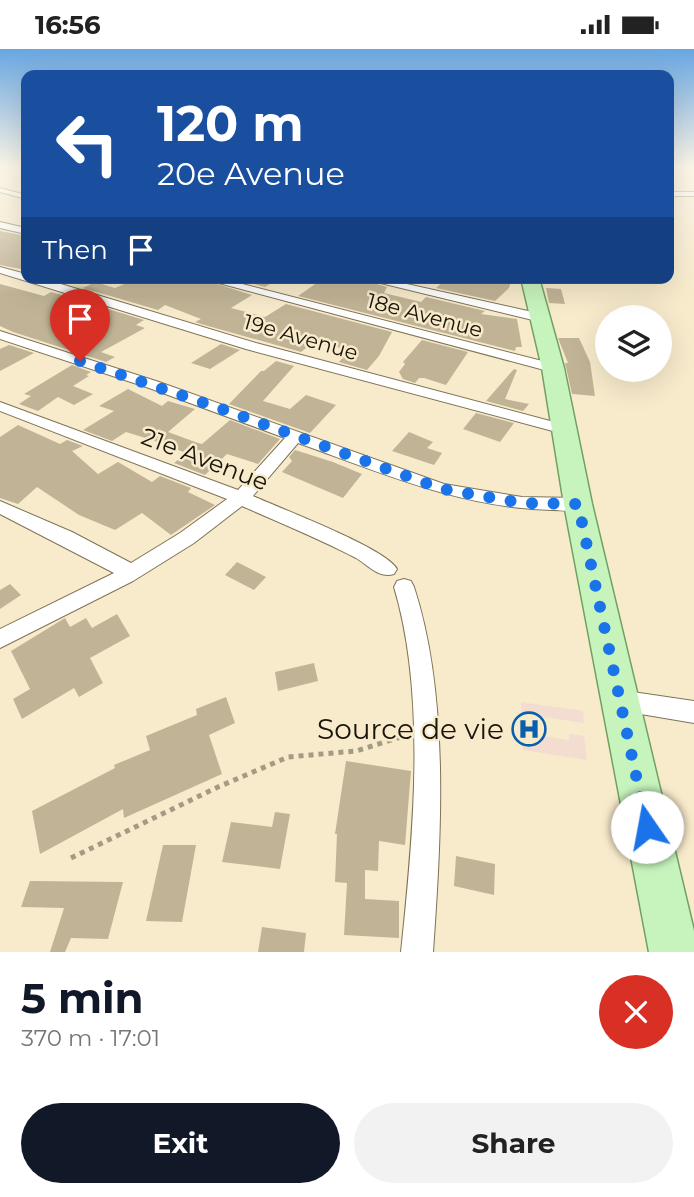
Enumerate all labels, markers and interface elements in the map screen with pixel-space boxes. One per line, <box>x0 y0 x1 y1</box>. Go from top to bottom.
text: 16:56 <box>35 9 101 41</box>
text: 120 m <box>157 94 304 153</box>
icon: left <box>42 98 133 189</box>
text: 20e Avenue <box>157 154 345 193</box>
icon: arrive <box>122 231 160 269</box>
text: Then <box>42 234 108 266</box>
street label: 18e Avenue <box>365 288 485 342</box>
pin <box>50 289 110 361</box>
icon: arrive <box>61 300 99 338</box>
map controls <box>595 305 672 382</box>
button: layers <box>595 305 672 382</box>
street label: 19e Avenue <box>241 309 361 365</box>
street label: 21e Avenue <box>137 422 273 496</box>
hospital icon: Source de vie <box>510 710 548 748</box>
place label: Source de vie <box>317 712 504 746</box>
position arrow <box>610 790 684 864</box>
text: 5 min <box>21 972 144 1024</box>
button: close <box>599 975 673 1049</box>
text: 370 m · 17:01 <box>21 1024 160 1052</box>
button: Exit <box>21 1103 340 1183</box>
button: Share <box>354 1103 673 1183</box>

